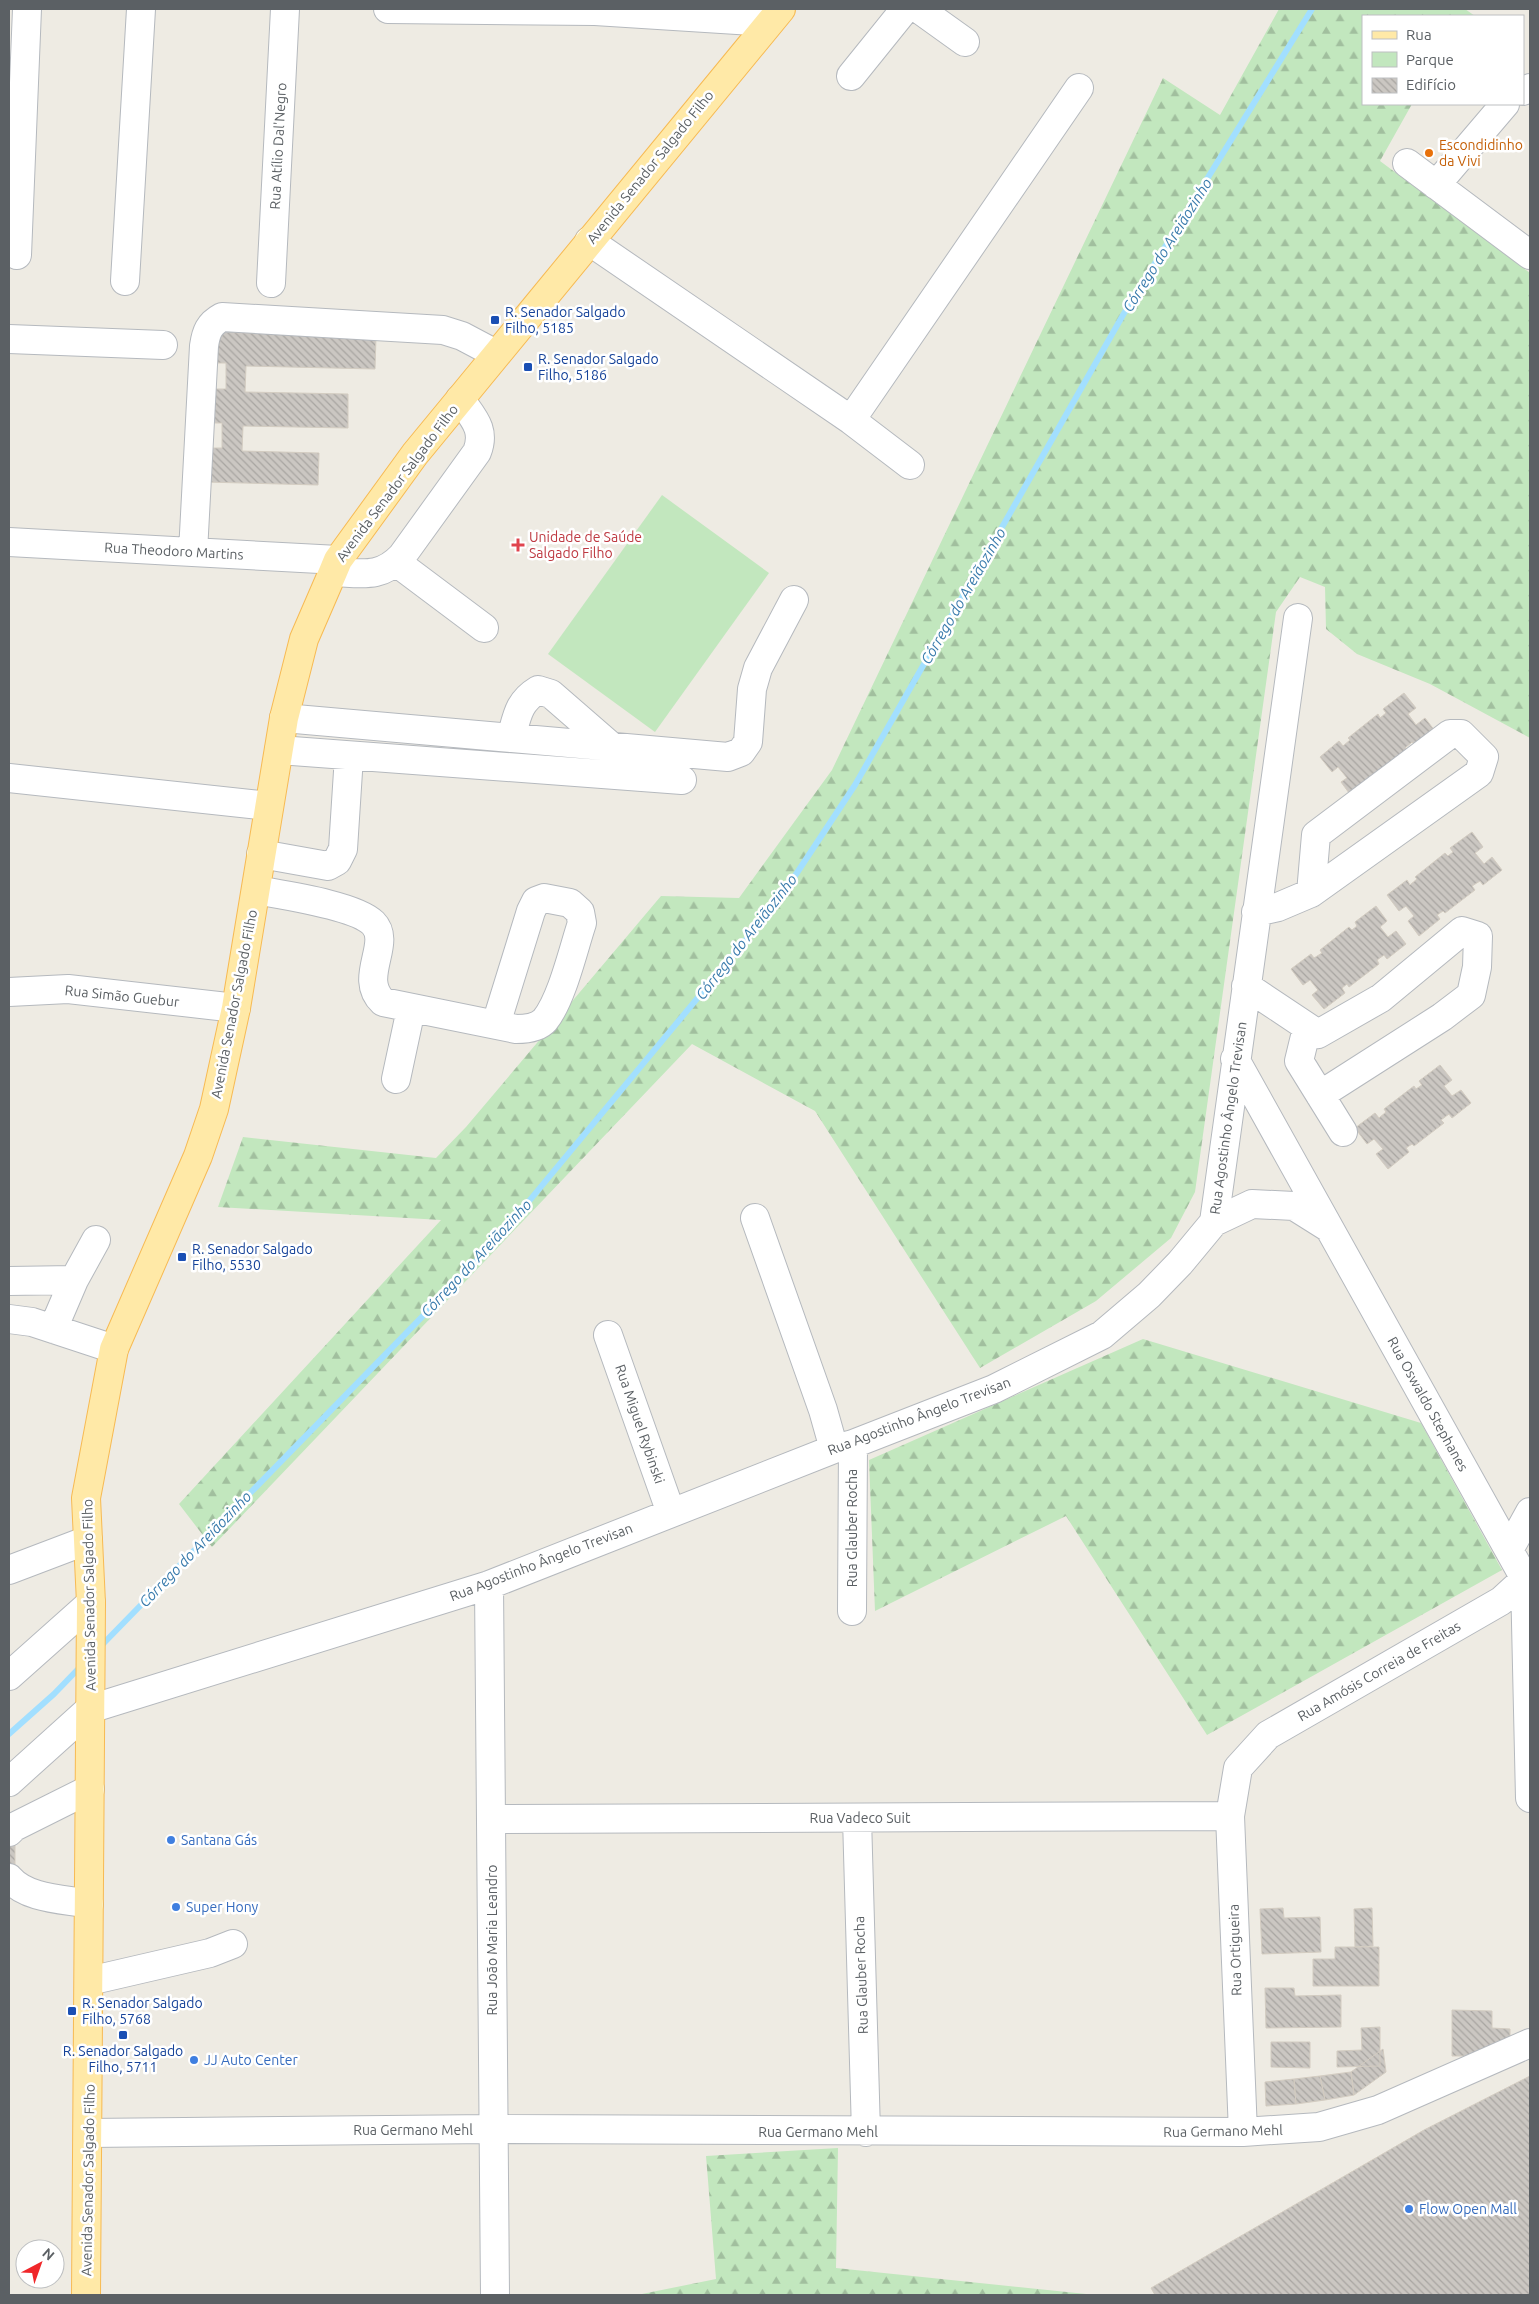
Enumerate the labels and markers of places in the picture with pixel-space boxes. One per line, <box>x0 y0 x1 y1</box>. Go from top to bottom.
place label: Escondidinho da Vivi <box>1439 137 1523 169</box>
marker: Escondidinho da Vivi <box>1423 147 1435 159</box>
place label: R. Senador Salgado Filho, 5185 <box>505 304 626 336</box>
marker: R. Senador Salgado Filho, 5185 <box>489 314 501 326</box>
place label: R. Senador Salgado Filho, 5186 <box>538 351 659 383</box>
marker: R. Senador Salgado Filho, 5186 <box>522 361 534 373</box>
place label: Unidade de Saúde Salgado Filho <box>529 529 642 561</box>
marker: Unidade de Saúde Salgado Filho <box>511 538 525 552</box>
place label: R. Senador Salgado Filho, 5530 <box>192 1241 313 1273</box>
marker: R. Senador Salgado Filho, 5530 <box>176 1251 188 1263</box>
place label: Santana Gás <box>181 1832 257 1848</box>
marker: Santana Gás <box>165 1834 177 1846</box>
place label: Super Hony <box>186 1899 259 1915</box>
marker: Super Hony <box>170 1901 182 1913</box>
place label: R. Senador Salgado Filho, 5768 <box>82 1995 203 2027</box>
marker: R. Senador Salgado Filho, 5768 <box>66 2005 78 2017</box>
marker: R. Senador Salgado Filho, 5711 <box>117 2029 129 2041</box>
place label: R. Senador Salgado Filho, 5711 <box>63 2043 183 2075</box>
place label: JJ Auto Center <box>204 2052 298 2068</box>
marker: JJ Auto Center <box>188 2054 200 2066</box>
place label: Flow Open Mall <box>1419 2201 1517 2217</box>
marker: Flow Open Mall <box>1403 2203 1415 2215</box>

